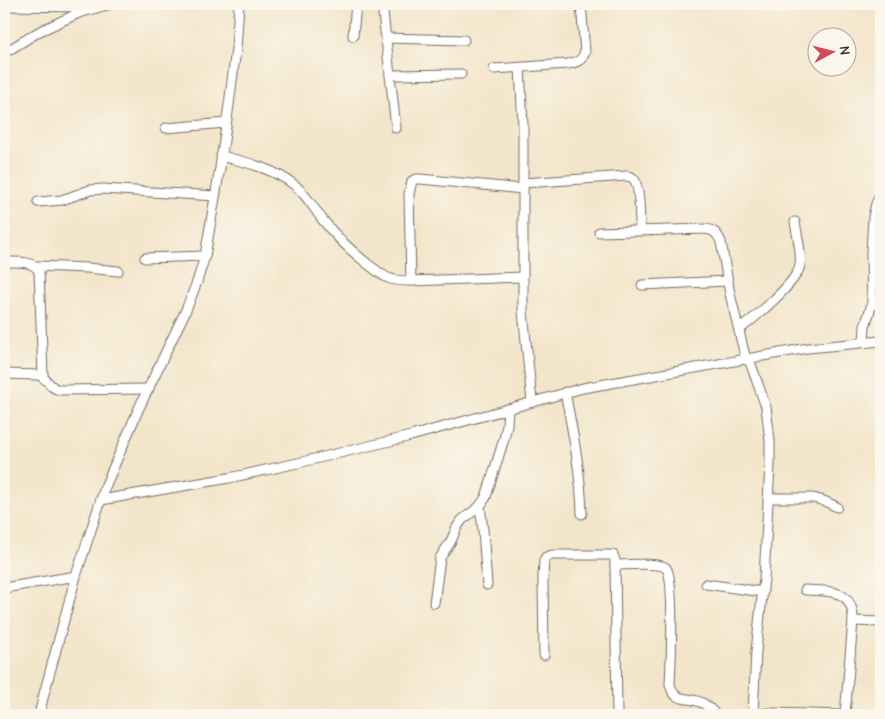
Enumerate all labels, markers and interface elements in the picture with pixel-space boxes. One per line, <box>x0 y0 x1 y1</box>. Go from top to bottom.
north arrow <box>808 28 858 78</box>
text: N <box>835 45 853 56</box>

